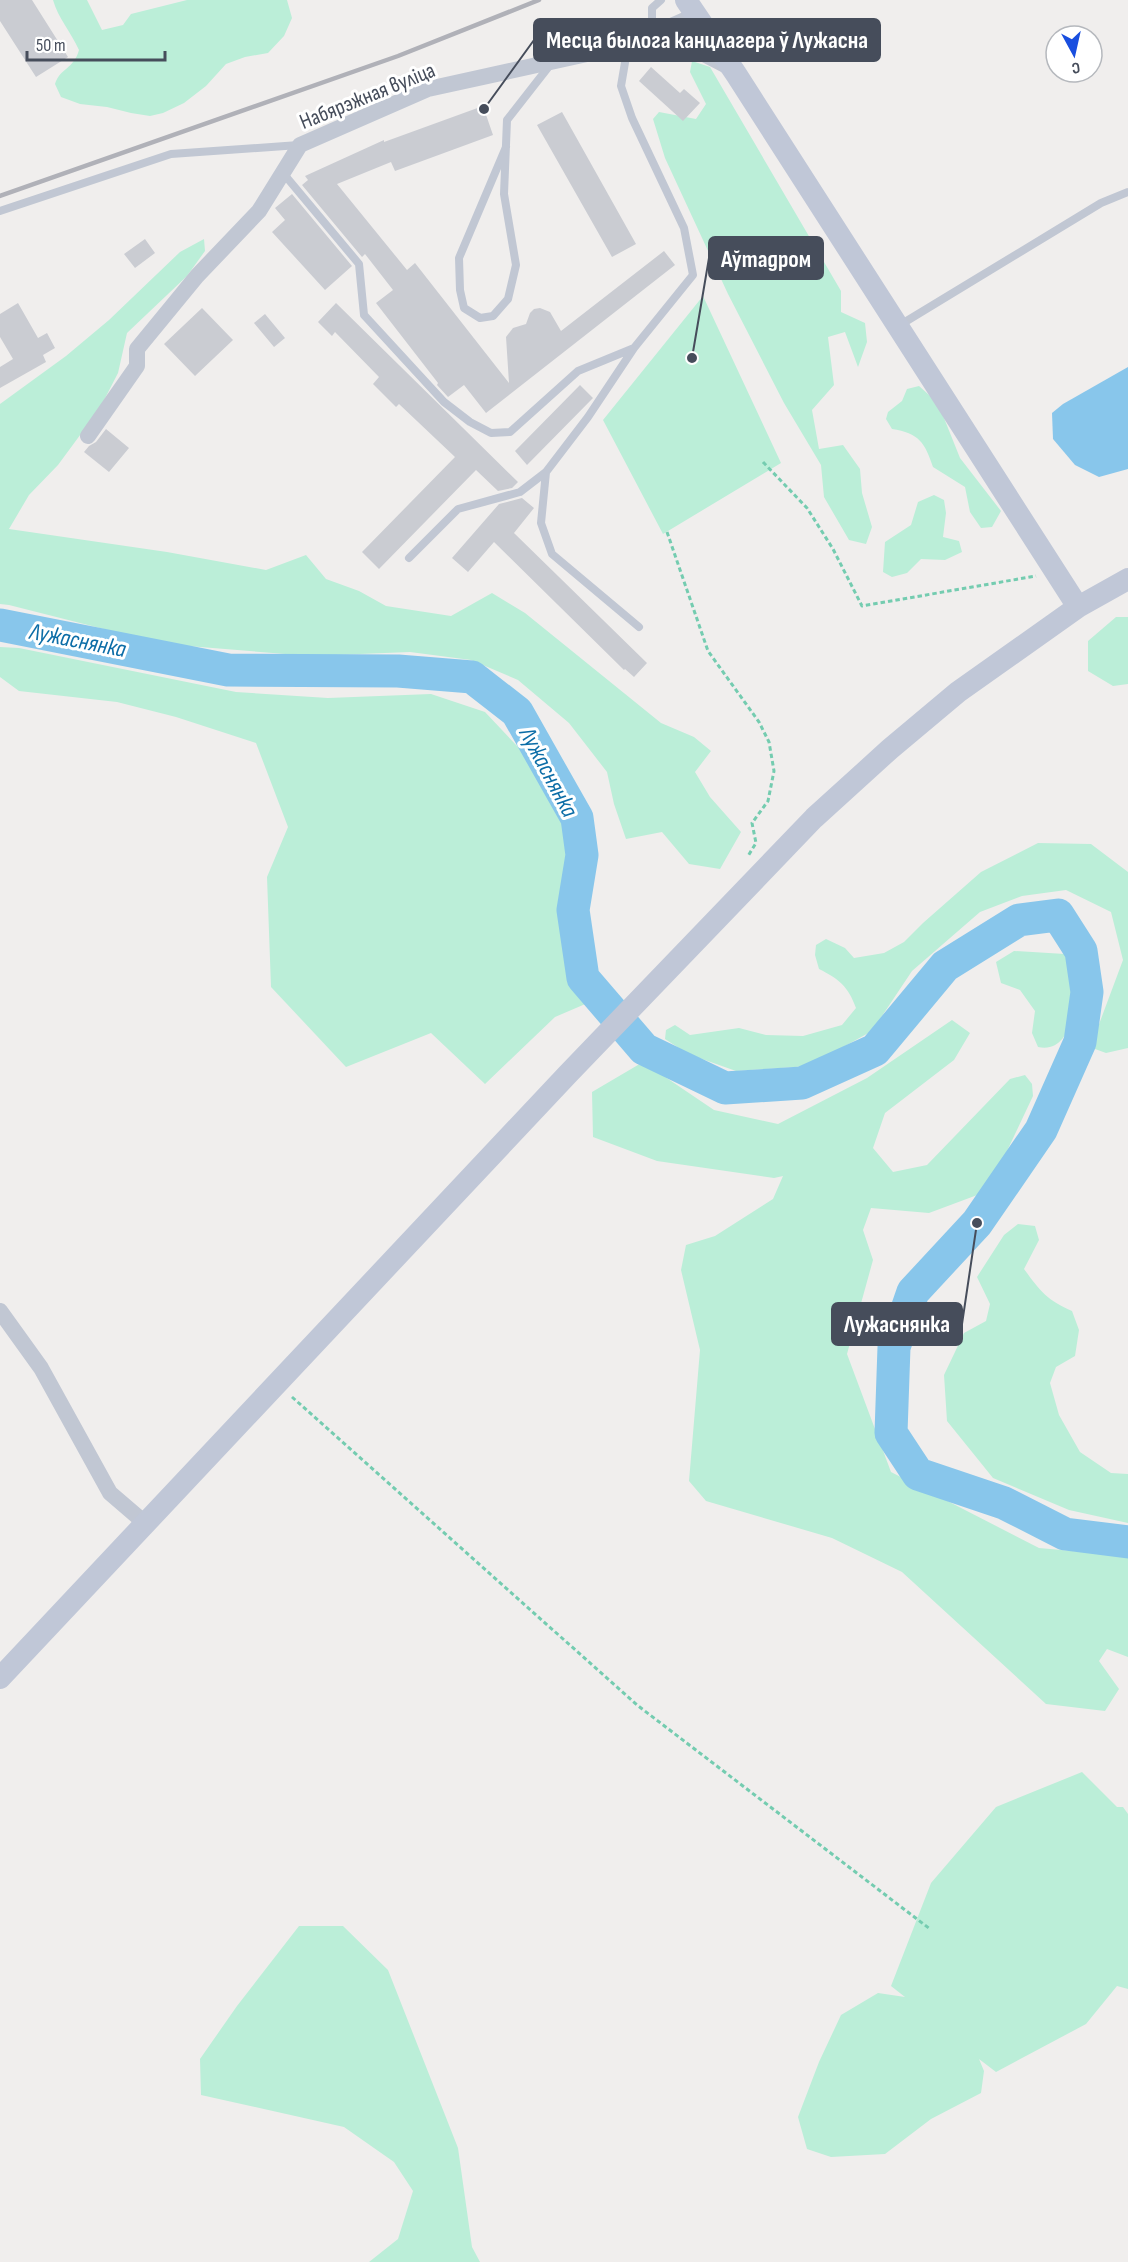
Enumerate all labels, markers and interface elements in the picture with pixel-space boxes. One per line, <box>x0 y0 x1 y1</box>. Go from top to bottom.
callout: Месца былога канцлагера ў Лужасна <box>534 19 880 61</box>
scale bar <box>27 24 165 62</box>
north arrow <box>1044 24 1104 84</box>
text: Месца былога канцлагера ў Лужасна <box>546 26 868 55</box>
text: 50 m <box>36 35 66 56</box>
street label: Набярэжная вуліца <box>296 57 439 136</box>
text: С <box>1070 57 1081 77</box>
callout: Аўтадром <box>709 237 823 279</box>
text: Аўтадром <box>720 245 811 274</box>
water label: Лужаснянка <box>26 617 129 664</box>
water label: Лужаснянка <box>512 722 584 822</box>
callout: Лужаснянка <box>832 1303 962 1345</box>
text: Лужаснянка <box>843 1310 950 1339</box>

